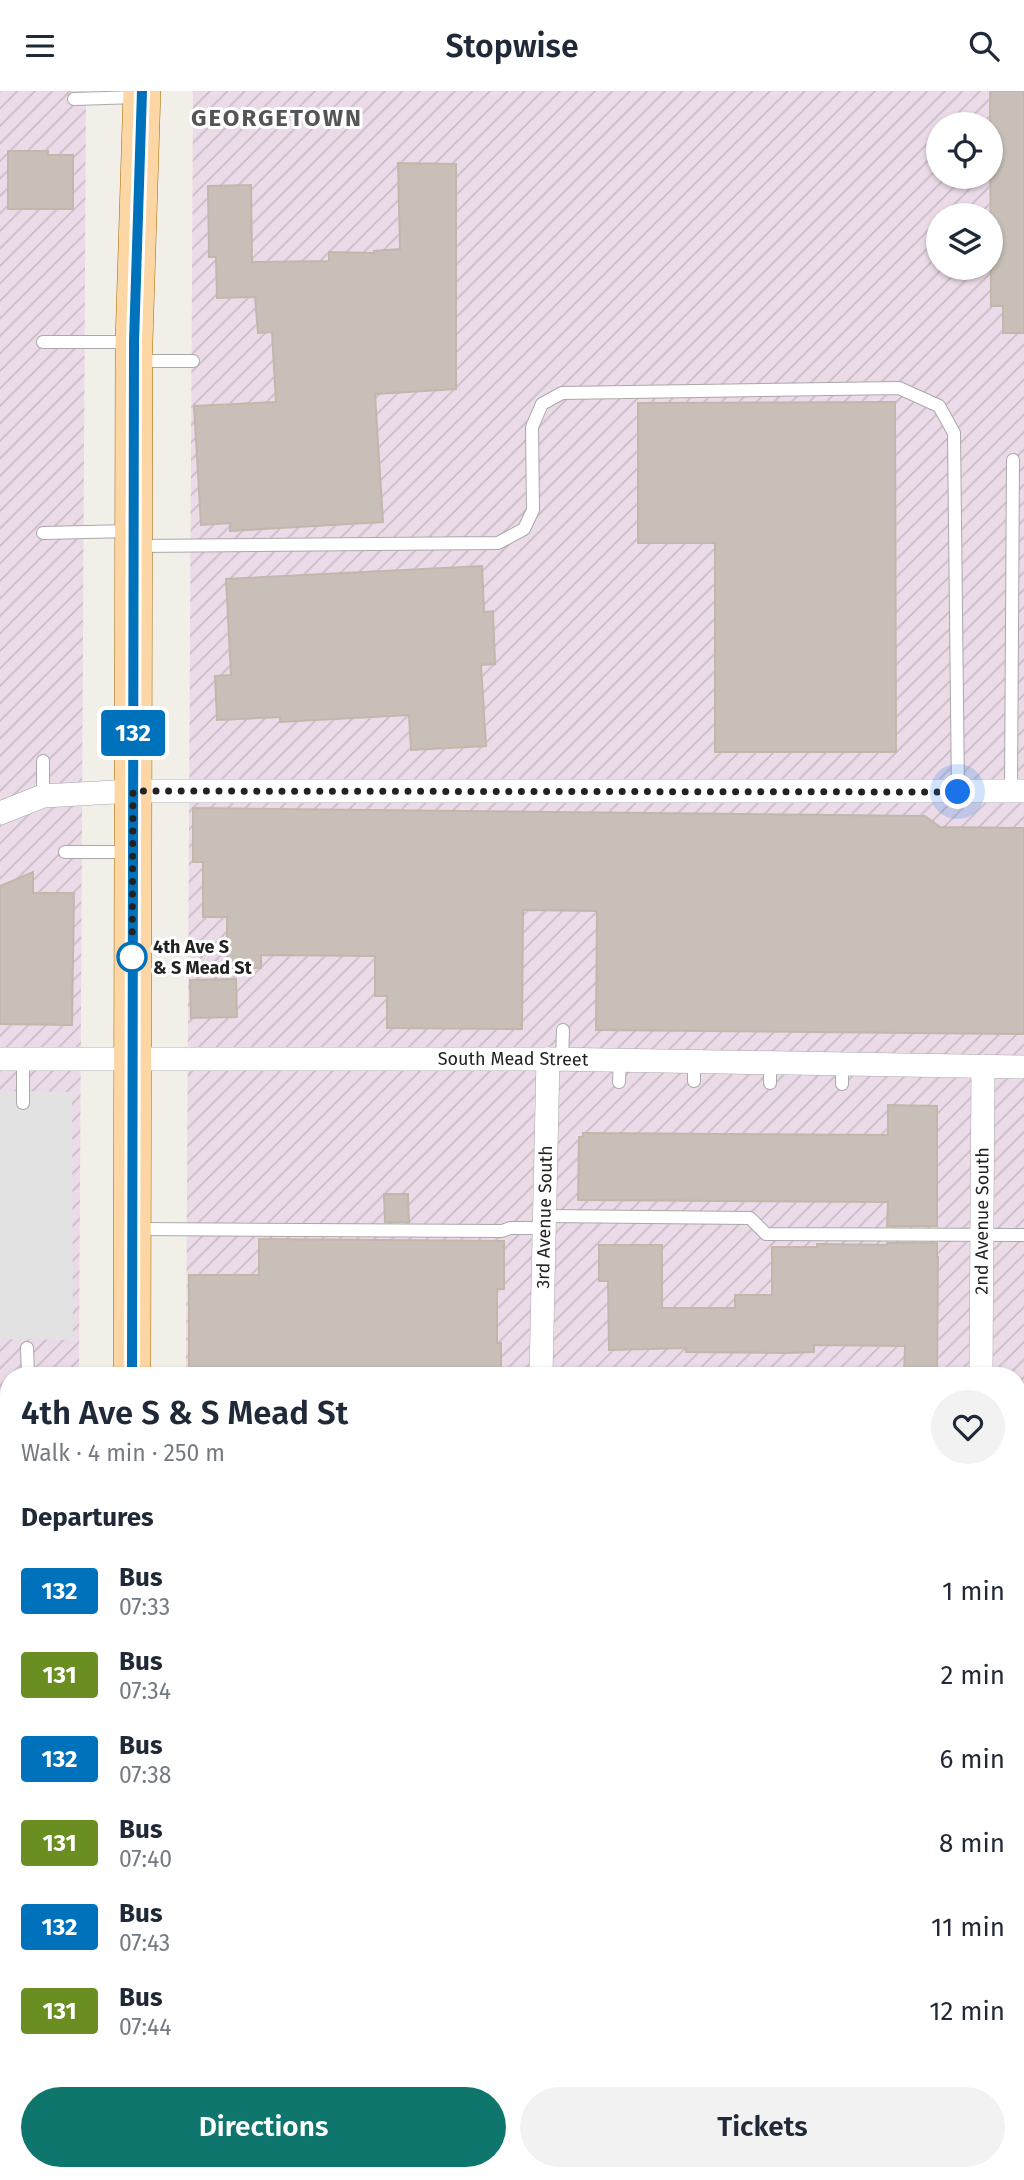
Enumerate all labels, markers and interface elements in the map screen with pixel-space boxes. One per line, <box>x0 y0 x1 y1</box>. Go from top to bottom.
icon: menu <box>21 27 59 65</box>
text: Stopwise <box>445 27 579 65</box>
icon: search <box>965 27 1003 65</box>
district label: GEORGETOWN <box>191 104 363 132</box>
map controls <box>926 112 1003 280</box>
button: locate <box>926 112 1003 189</box>
button: layers <box>926 203 1003 280</box>
line badge: 132 <box>93 710 173 756</box>
text: 132 <box>115 719 151 747</box>
your location <box>940 774 975 809</box>
place label: 4th Ave S & S Mead St <box>153 936 253 979</box>
marker: 4th Ave S & S Mead St <box>117 942 147 972</box>
street label: South Mead Street <box>438 1048 589 1071</box>
street label: 3rd Avenue South <box>532 1145 557 1289</box>
street label: 2nd Avenue South <box>971 1147 993 1295</box>
button: heart <box>931 1390 1005 1464</box>
text: 4th Ave S & S Mead St <box>21 1393 348 1433</box>
text: Walk · 4 min · 250 m <box>21 1439 225 1467</box>
text: Departures <box>21 1502 154 1533</box>
text: Bus <box>119 1562 162 1593</box>
text: 1 min <box>942 1576 1005 1607</box>
text: 132 <box>42 1577 77 1605</box>
text: 07:33 <box>119 1593 170 1621</box>
text: Bus <box>119 1646 162 1677</box>
text: 2 min <box>940 1660 1005 1691</box>
text: 131 <box>42 1661 77 1689</box>
text: 07:34 <box>119 1677 171 1705</box>
text: Bus <box>119 1730 162 1761</box>
text: 6 min <box>939 1744 1005 1775</box>
text: 132 <box>42 1745 77 1773</box>
text: 07:38 <box>119 1761 171 1789</box>
text: Bus <box>119 1814 162 1845</box>
text: 8 min <box>939 1828 1005 1859</box>
text: 131 <box>42 1829 77 1857</box>
text: 07:40 <box>119 1845 172 1873</box>
text: Bus <box>119 1898 162 1929</box>
text: 11 min <box>931 1912 1005 1943</box>
text: 132 <box>42 1913 77 1941</box>
text: 07:43 <box>119 1929 170 1957</box>
text: Bus <box>119 1982 162 2013</box>
text: 12 min <box>929 1996 1005 2027</box>
text: 131 <box>42 1997 77 2025</box>
text: 07:44 <box>119 2013 171 2041</box>
button: Directions <box>21 2087 506 2167</box>
button: Tickets <box>520 2087 1005 2167</box>

